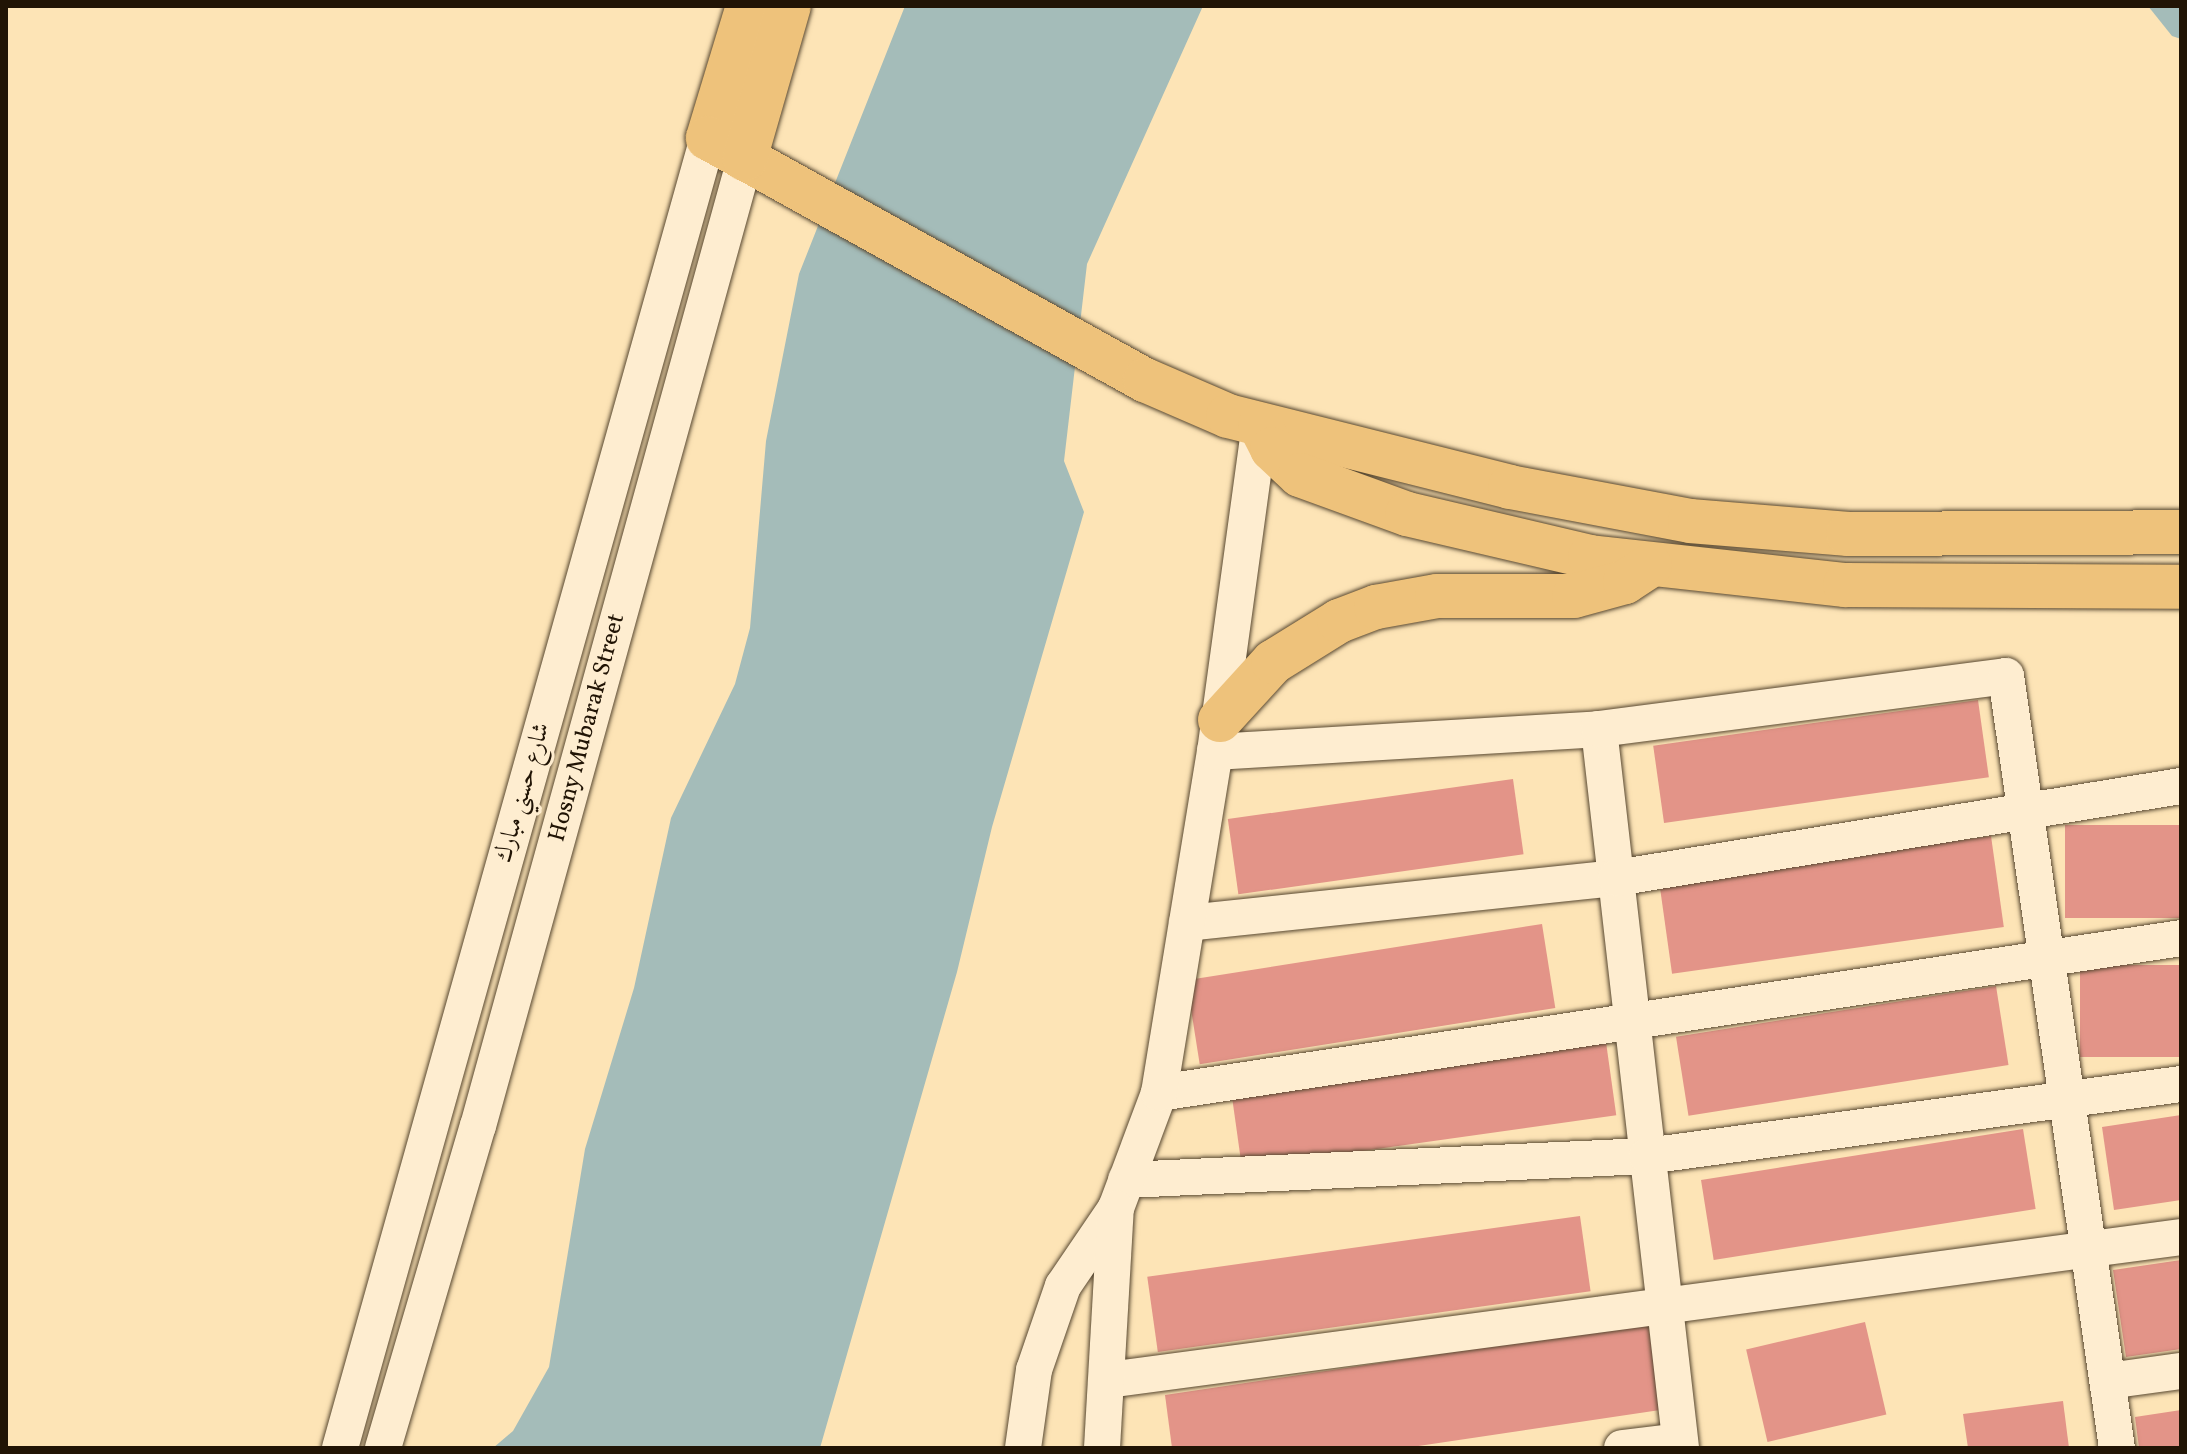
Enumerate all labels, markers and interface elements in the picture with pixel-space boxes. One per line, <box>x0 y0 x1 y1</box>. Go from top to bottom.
street label: Hosny Mubarak Street <box>544 611 632 845</box>
street label: شارع حسني مبارك <box>490 720 558 866</box>

